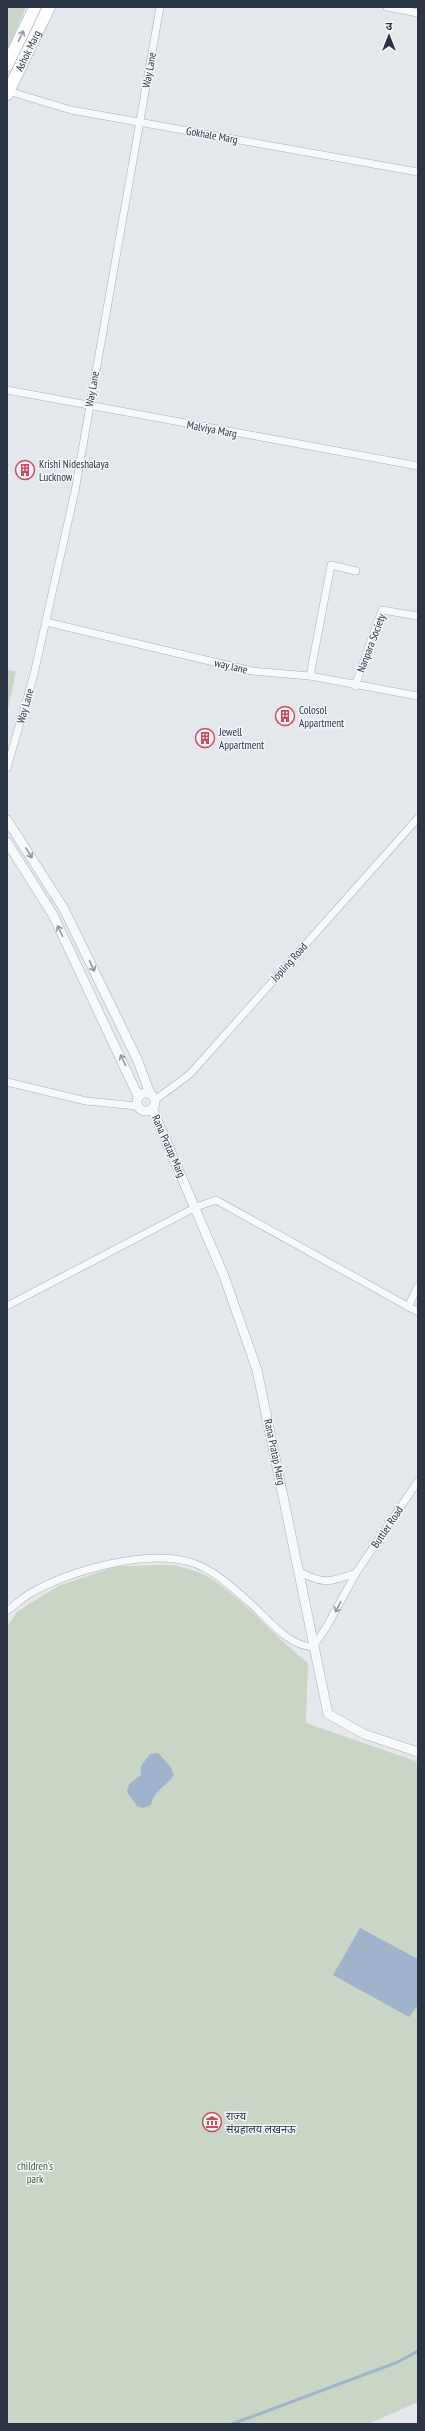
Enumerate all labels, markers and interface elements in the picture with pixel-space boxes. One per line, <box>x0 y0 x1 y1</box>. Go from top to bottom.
north arrow <box>369 16 409 56</box>
text: उ <box>386 19 393 33</box>
street label: Ashok Marg <box>12 28 44 74</box>
one-way arrow <box>18 30 25 42</box>
street label: Way Lane <box>139 51 159 89</box>
street label: Gokhale Marg <box>185 124 239 146</box>
street label: Way Lane <box>82 370 102 408</box>
street label: Malviya Marg <box>186 417 238 441</box>
place label: Krishi Nideshalaya Lucknow <box>39 457 109 484</box>
building icon: Krishi Nideshalaya Lucknow <box>14 459 36 481</box>
street label: Nanpara Society <box>353 611 389 674</box>
street label: way lane <box>213 655 249 677</box>
street label: Way Lane <box>13 686 37 725</box>
place label: Colosol Appartment <box>299 703 344 730</box>
building icon: Colosol Appartment <box>274 705 296 727</box>
place label: Jewell Appartment <box>218 725 264 752</box>
building icon: Jewell Appartment <box>194 727 216 749</box>
one-way arrow <box>25 847 33 858</box>
one-way arrow <box>56 925 63 937</box>
street label: Jopling Road <box>267 939 310 985</box>
one-way arrow <box>89 960 96 972</box>
one-way arrow <box>119 1055 126 1067</box>
street label: Rana Pratap Marg <box>149 1113 189 1180</box>
street label: Rana Pratap Marg <box>261 1418 289 1486</box>
street label: Buttler Road <box>368 1503 406 1550</box>
one-way arrow <box>333 1601 341 1613</box>
place label: राज्य संग्रहालय लखनऊ <box>226 2109 296 2136</box>
museum icon: राज्य संग्रहालय लखनऊ <box>201 2111 223 2133</box>
park label: children's park <box>17 2159 53 2186</box>

